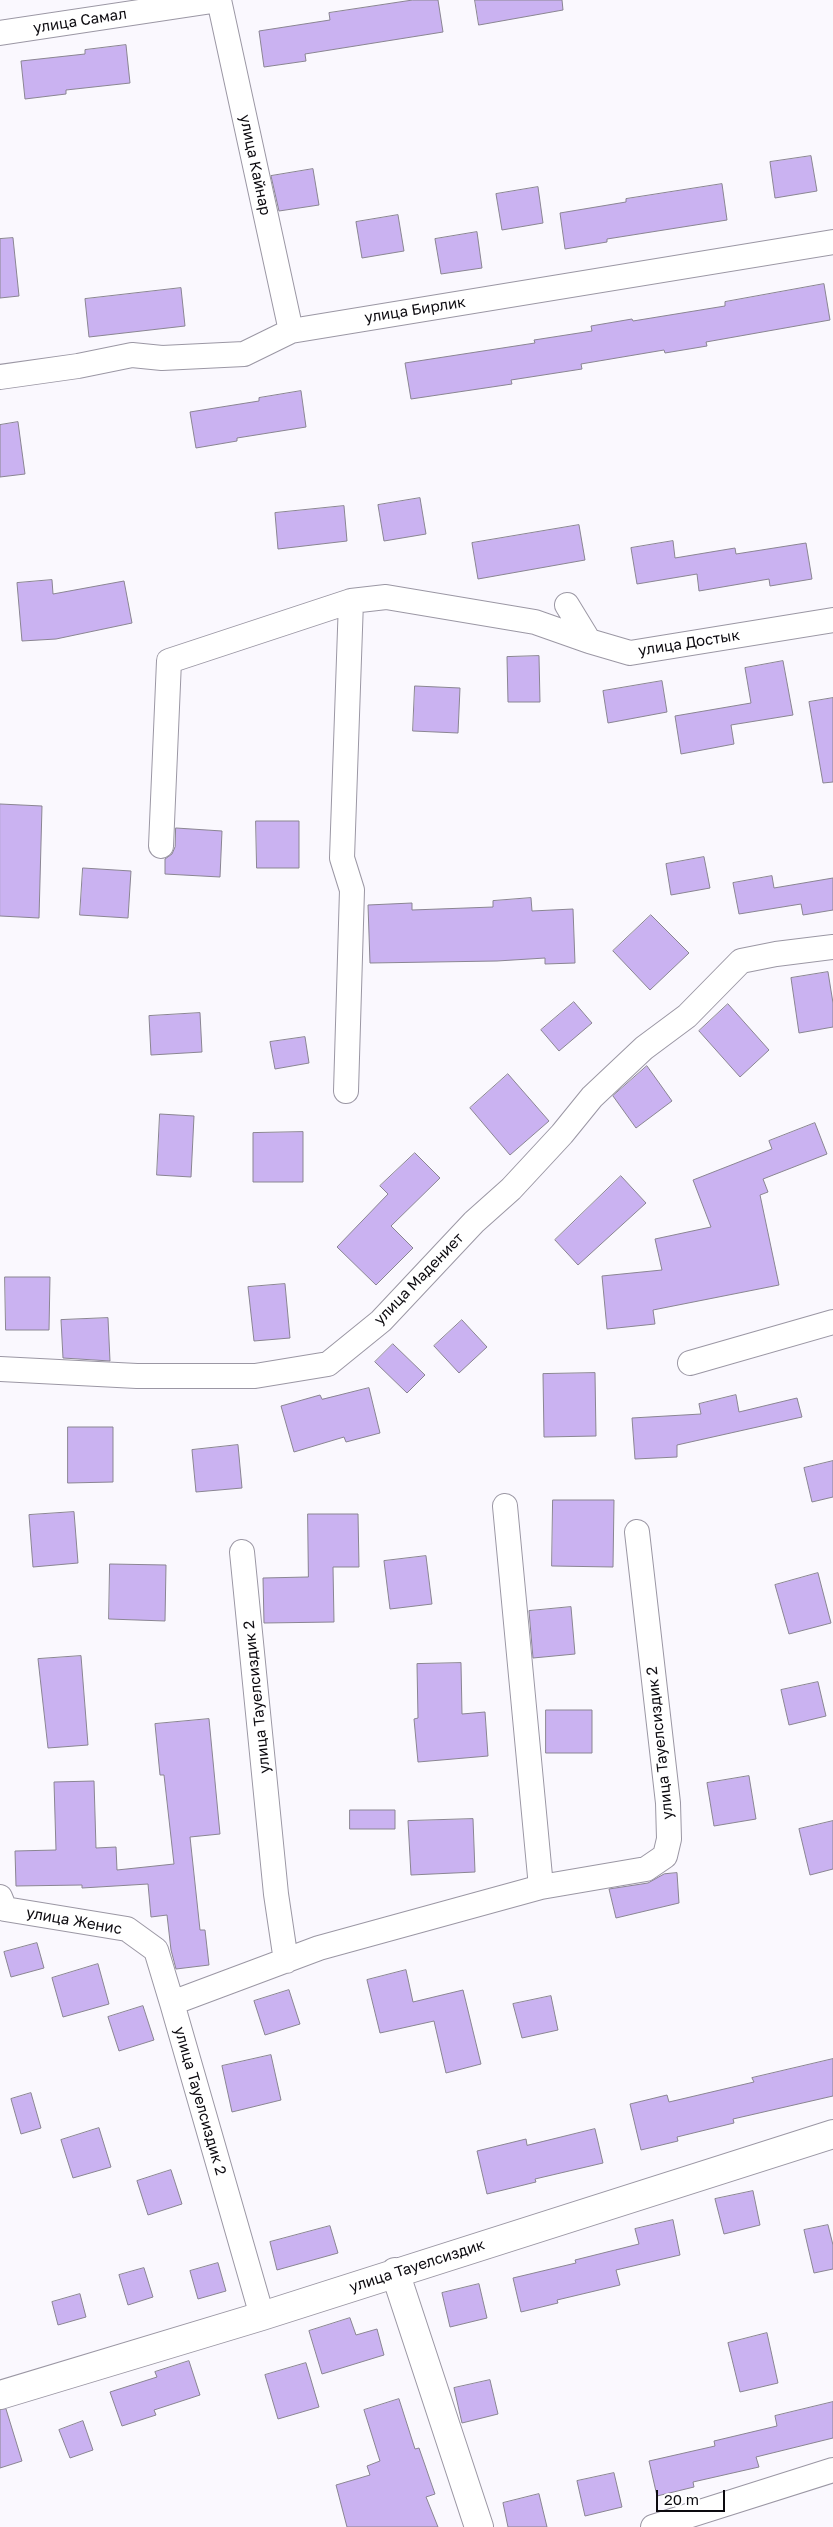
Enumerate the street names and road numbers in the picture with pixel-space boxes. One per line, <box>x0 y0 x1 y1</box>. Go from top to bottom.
street label: улица Самал <box>32 5 128 37</box>
street label: улица Кайнар <box>236 113 274 217</box>
street label: улица Бирлик <box>363 293 467 327</box>
street label: улица Достык <box>637 626 741 660</box>
street label: улица Мадениет <box>370 1229 468 1329</box>
street label: улица Тауелсиздик 2 <box>240 1620 274 1774</box>
street label: улица Тауелсиздик 2 <box>643 1666 677 1820</box>
street label: улица Женис <box>25 1904 123 1938</box>
street label: улица Тауелсиздик 2 <box>170 2025 230 2177</box>
street label: улица Тауелсиздик <box>347 2236 487 2296</box>

